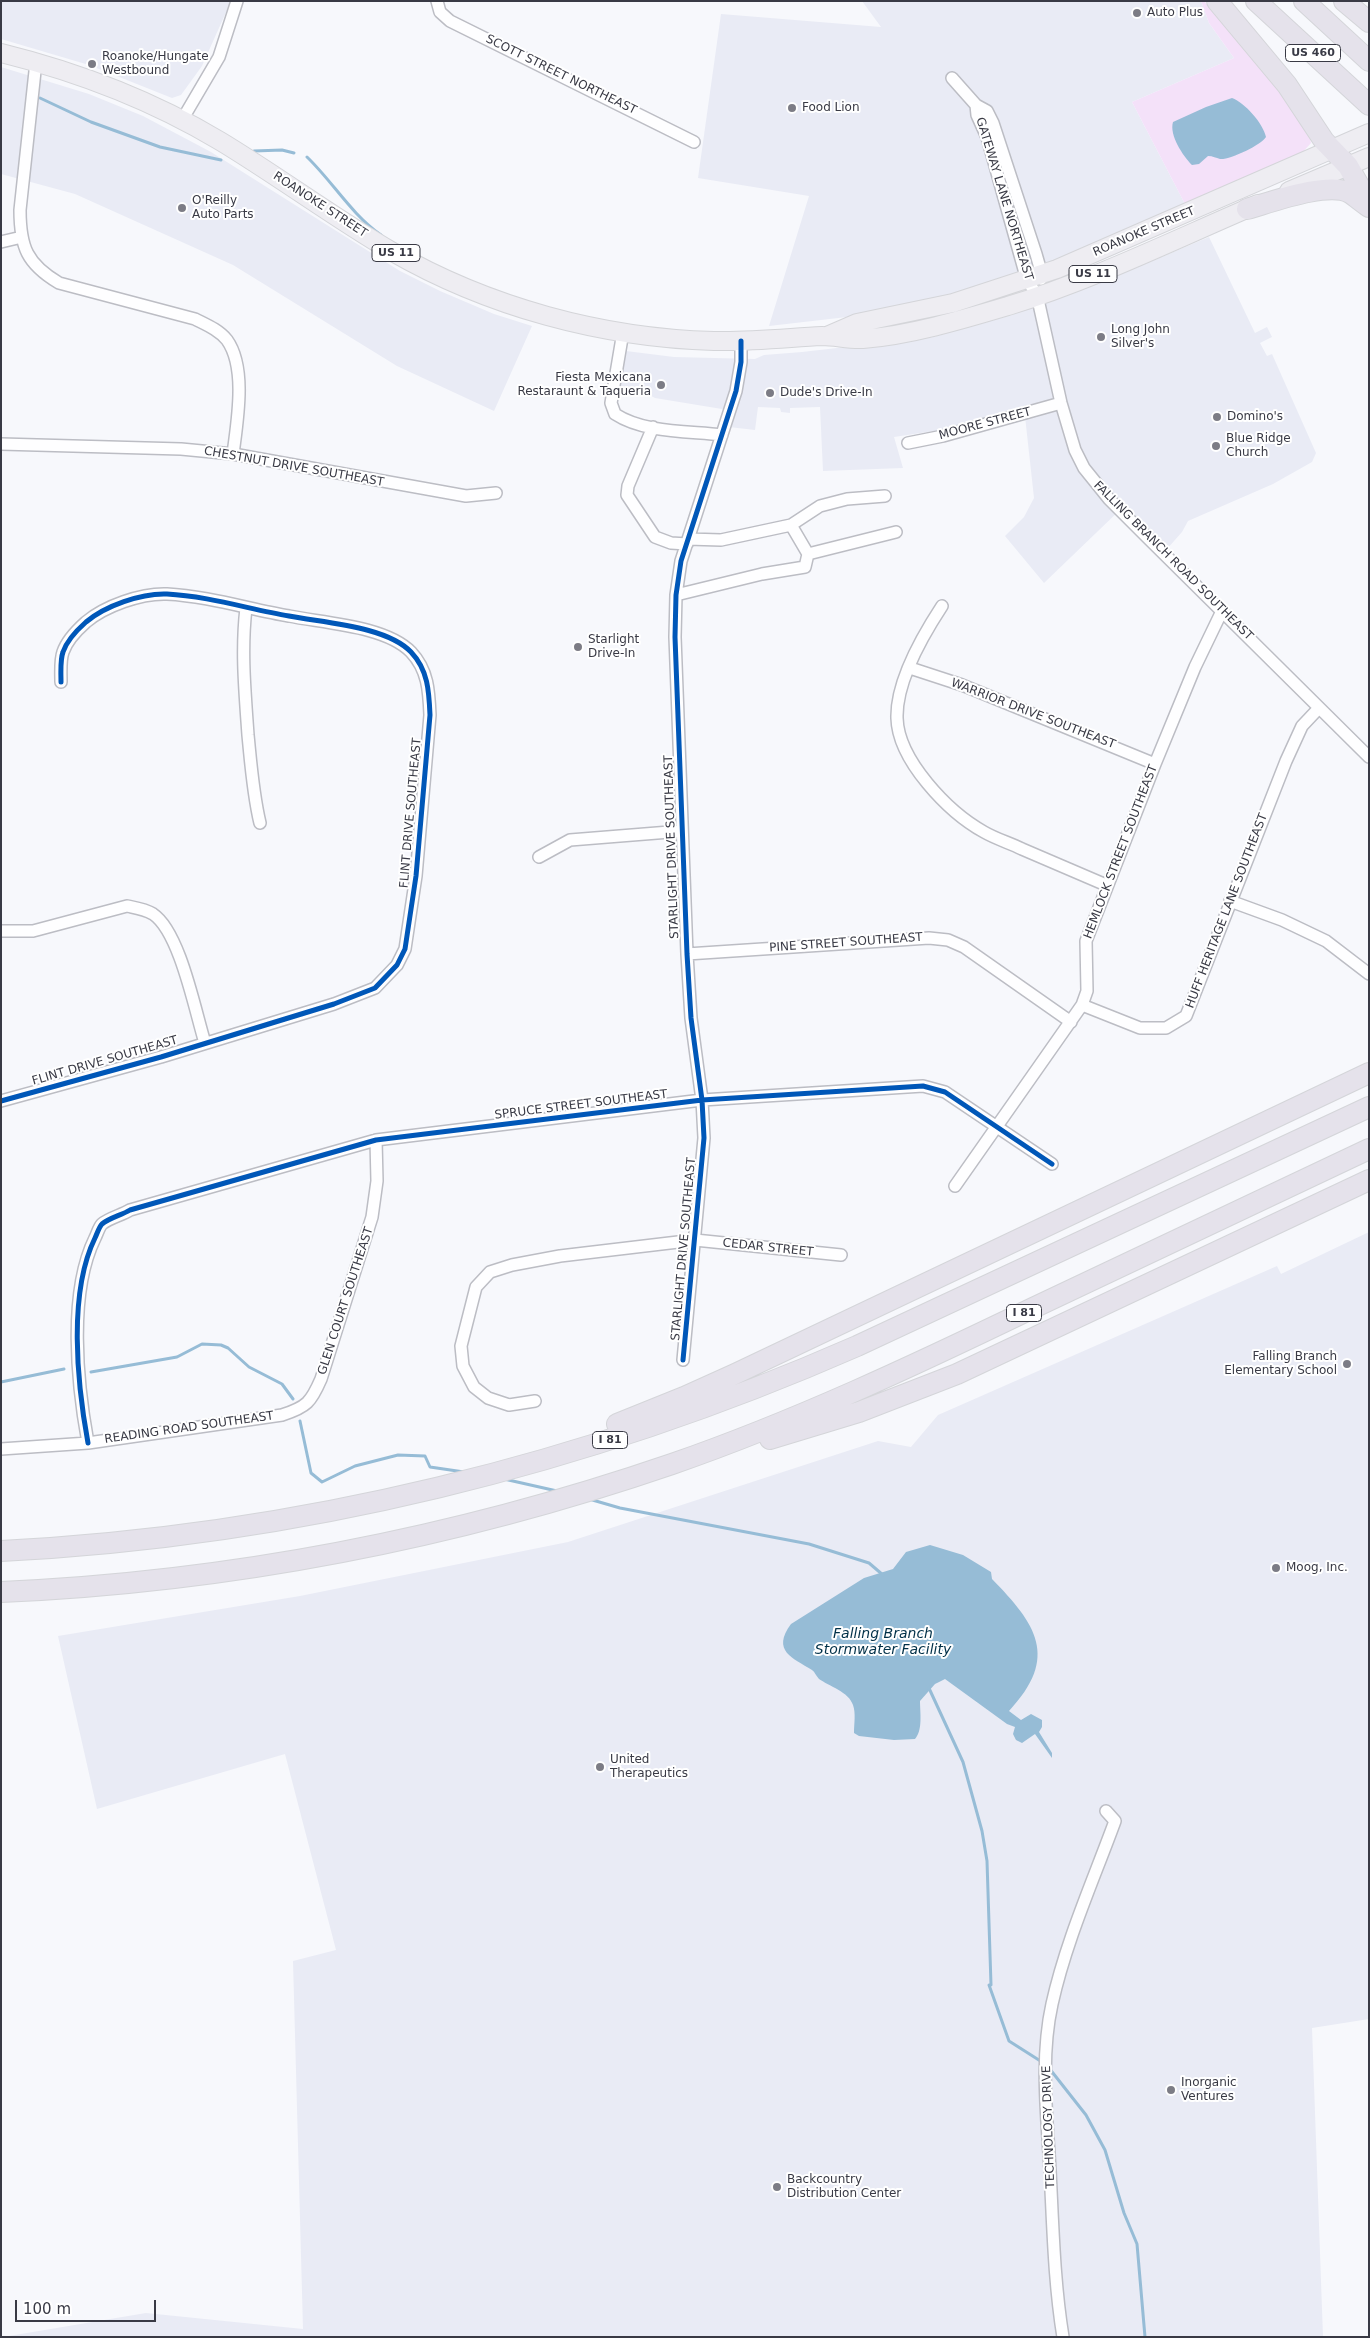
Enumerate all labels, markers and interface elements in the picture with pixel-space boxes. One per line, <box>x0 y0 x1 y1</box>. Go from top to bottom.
place label: Auto Plus <box>1147 6 1203 20</box>
marker: Auto Plus <box>1131 7 1143 19</box>
street label: SCOTT STREET NORTHEAST <box>483 32 639 118</box>
road number: US 460 <box>1286 44 1340 62</box>
place label: Roanoke/Hungate Westbound <box>102 50 209 78</box>
marker: Roanoke/Hungate Westbound <box>86 58 98 70</box>
place label: Food Lion <box>802 101 860 115</box>
marker: Food Lion <box>786 102 798 114</box>
street label: GATEWAY LANE NORTHEAST <box>972 116 1036 282</box>
street label: ROANOKE STREET <box>270 169 370 241</box>
place label: O'Reilly Auto Parts <box>192 194 254 222</box>
marker: O'Reilly Auto Parts <box>176 202 188 214</box>
street label: ROANOKE STREET <box>1091 204 1197 260</box>
road number: US 11 <box>372 244 420 262</box>
road number: US 11 <box>1069 266 1117 282</box>
place label: Long John Silver's <box>1111 323 1170 351</box>
marker: Long John Silver's <box>1095 331 1107 343</box>
place label: Fiesta Mexicana Restaraunt & Taqueria <box>517 371 651 399</box>
marker: Fiesta Mexicana Restaraunt & Taqueria <box>655 379 667 391</box>
place label: Dude's Drive-In <box>780 386 873 400</box>
marker: Dude's Drive-In <box>764 387 776 399</box>
street label: MOORE STREET <box>937 405 1033 443</box>
place label: Domino's <box>1227 410 1283 424</box>
marker: Domino's <box>1211 411 1223 423</box>
place label: Blue Ridge Church <box>1226 432 1291 460</box>
marker: Blue Ridge Church <box>1210 440 1222 452</box>
street label: CHESTNUT DRIVE SOUTHEAST <box>203 444 385 490</box>
street label: FALLING BRANCH ROAD SOUTHEAST <box>1090 478 1256 644</box>
place label: Starlight Drive-In <box>588 633 639 661</box>
marker: Starlight Drive-In <box>572 641 584 653</box>
street label: WARRIOR DRIVE SOUTHEAST <box>949 676 1117 752</box>
street label: FLINT DRIVE SOUTHEAST <box>397 737 425 889</box>
street label: STARLIGHT DRIVE SOUTHEAST <box>662 755 682 939</box>
street label: HEMLOCK STREET SOUTHEAST <box>1081 763 1161 941</box>
street label: HUFF HERITAGE LANE SOUTHEAST <box>1183 812 1271 1010</box>
street label: PINE STREET SOUTHEAST <box>769 930 923 956</box>
street label: FLINT DRIVE SOUTHEAST <box>30 1033 180 1089</box>
street label: SPRUCE STREET SOUTHEAST <box>494 1087 668 1123</box>
street label: STARLIGHT DRIVE SOUTHEAST <box>669 1157 699 1341</box>
street label: GLEN COURT SOUTHEAST <box>315 1225 377 1377</box>
street label: CEDAR STREET <box>722 1236 814 1260</box>
road number: I 81 <box>1006 1305 1042 1322</box>
place label: Falling Branch Elementary School <box>1224 1350 1337 1378</box>
marker: Falling Branch Elementary School <box>1341 1358 1353 1370</box>
street label: READING ROAD SOUTHEAST <box>103 1409 275 1447</box>
road number: I 81 <box>592 1432 628 1448</box>
place label: Moog, Inc. <box>1286 1561 1348 1575</box>
marker: Moog, Inc. <box>1270 1562 1282 1574</box>
water label: Falling Branch Stormwater Facility <box>815 1626 951 1658</box>
place label: United Therapeutics <box>610 1753 688 1781</box>
marker: United Therapeutics <box>594 1761 606 1773</box>
street label: TECHNOLOGY DRIVE <box>1040 2065 1058 2189</box>
place label: Inorganic Ventures <box>1181 2076 1237 2104</box>
marker: Inorganic Ventures <box>1165 2084 1177 2096</box>
place label: Backcountry Distribution Center <box>787 2173 901 2201</box>
marker: Backcountry Distribution Center <box>771 2181 783 2193</box>
scale bar <box>18 2290 159 2322</box>
text: 100 m <box>23 2300 71 2318</box>

